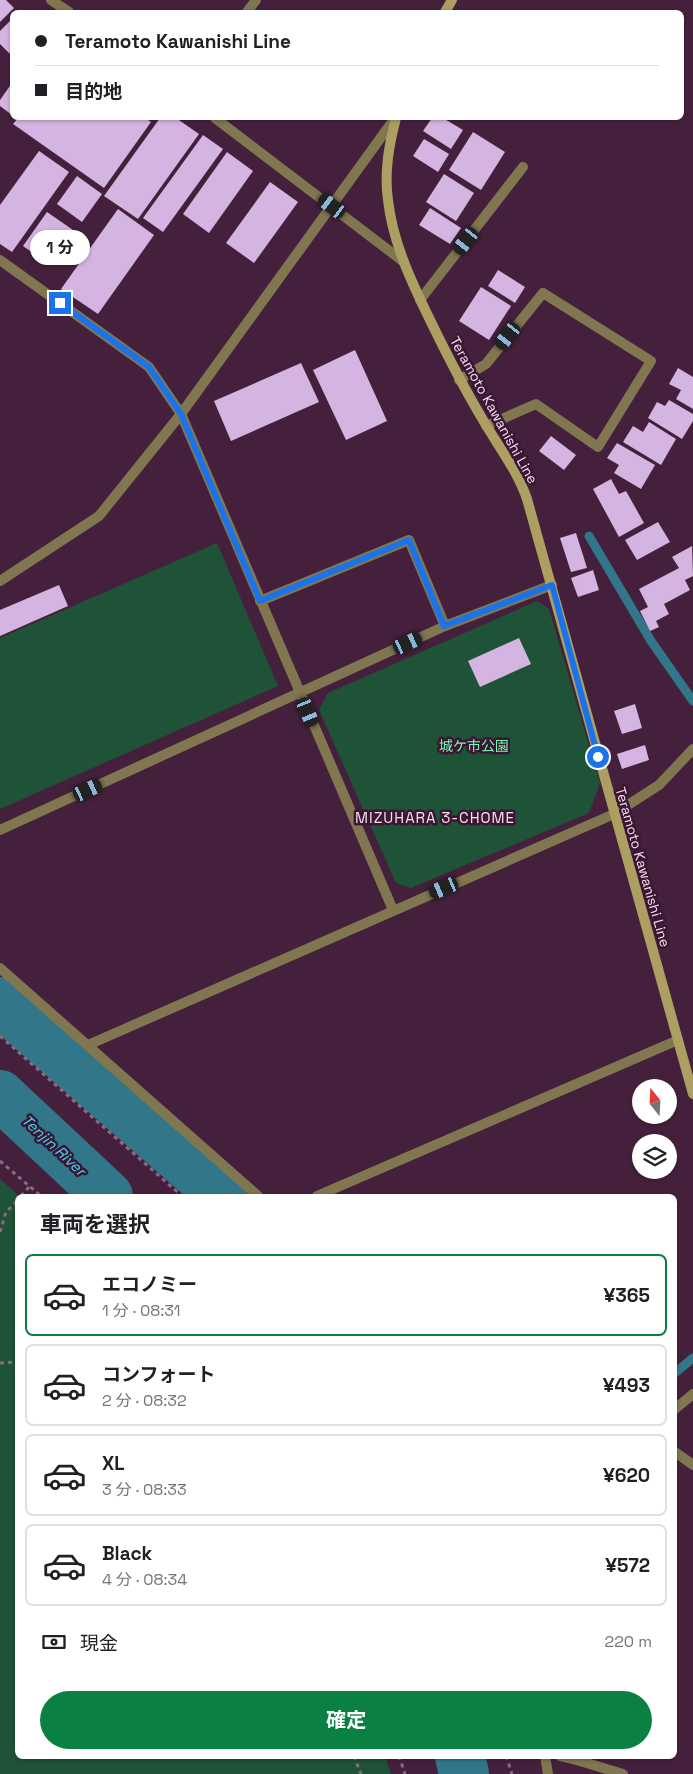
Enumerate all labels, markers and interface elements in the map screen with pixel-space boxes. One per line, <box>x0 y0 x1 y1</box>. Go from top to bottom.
text: Teramoto Kawanishi Line <box>65 29 291 54</box>
text: 目的地 <box>65 79 122 104</box>
car <box>315 191 348 221</box>
car <box>450 225 481 257</box>
callout: 1 分 <box>30 230 90 266</box>
text: 1 分 <box>46 237 74 258</box>
route end <box>49 292 71 314</box>
car <box>492 320 523 352</box>
street label: Teramoto Kawanishi Line <box>446 333 542 487</box>
car <box>391 630 424 656</box>
car <box>295 695 320 729</box>
park label: 城ケ市公園 <box>439 737 509 755</box>
route start <box>587 746 609 768</box>
car <box>71 777 104 803</box>
street label: Teramoto Kawanishi Line <box>612 785 674 949</box>
district label: MIZUHARA 3-CHOME <box>355 808 515 827</box>
car <box>427 875 460 901</box>
north arrow <box>632 1079 678 1124</box>
map controls <box>632 1079 677 1179</box>
water label: Tenjin River <box>18 1110 91 1181</box>
button: layers <box>632 1134 677 1179</box>
text: 車両を選択 <box>40 1210 150 1238</box>
text: エコノミー <box>102 1272 197 1297</box>
icon: car <box>42 1273 87 1318</box>
text: ¥365 <box>604 1283 650 1308</box>
text: 1 分 · 08:31 <box>102 1300 180 1321</box>
text: コンフォート <box>102 1362 215 1387</box>
icon: car <box>42 1363 87 1408</box>
text: ¥493 <box>603 1373 650 1398</box>
text: 2 分 · 08:32 <box>102 1390 187 1411</box>
text: XL <box>102 1451 125 1476</box>
icon: car <box>42 1453 87 1498</box>
text: ¥620 <box>603 1463 650 1488</box>
text: 3 分 · 08:33 <box>102 1479 187 1500</box>
text: Black <box>102 1541 152 1566</box>
icon: car <box>42 1543 87 1588</box>
text: ¥572 <box>605 1553 650 1578</box>
text: 4 分 · 08:34 <box>102 1569 187 1590</box>
icon: cash <box>40 1628 68 1656</box>
text: 現金 <box>80 1631 118 1656</box>
text: 220 m <box>605 1631 652 1652</box>
button: 確定 <box>40 1691 652 1749</box>

